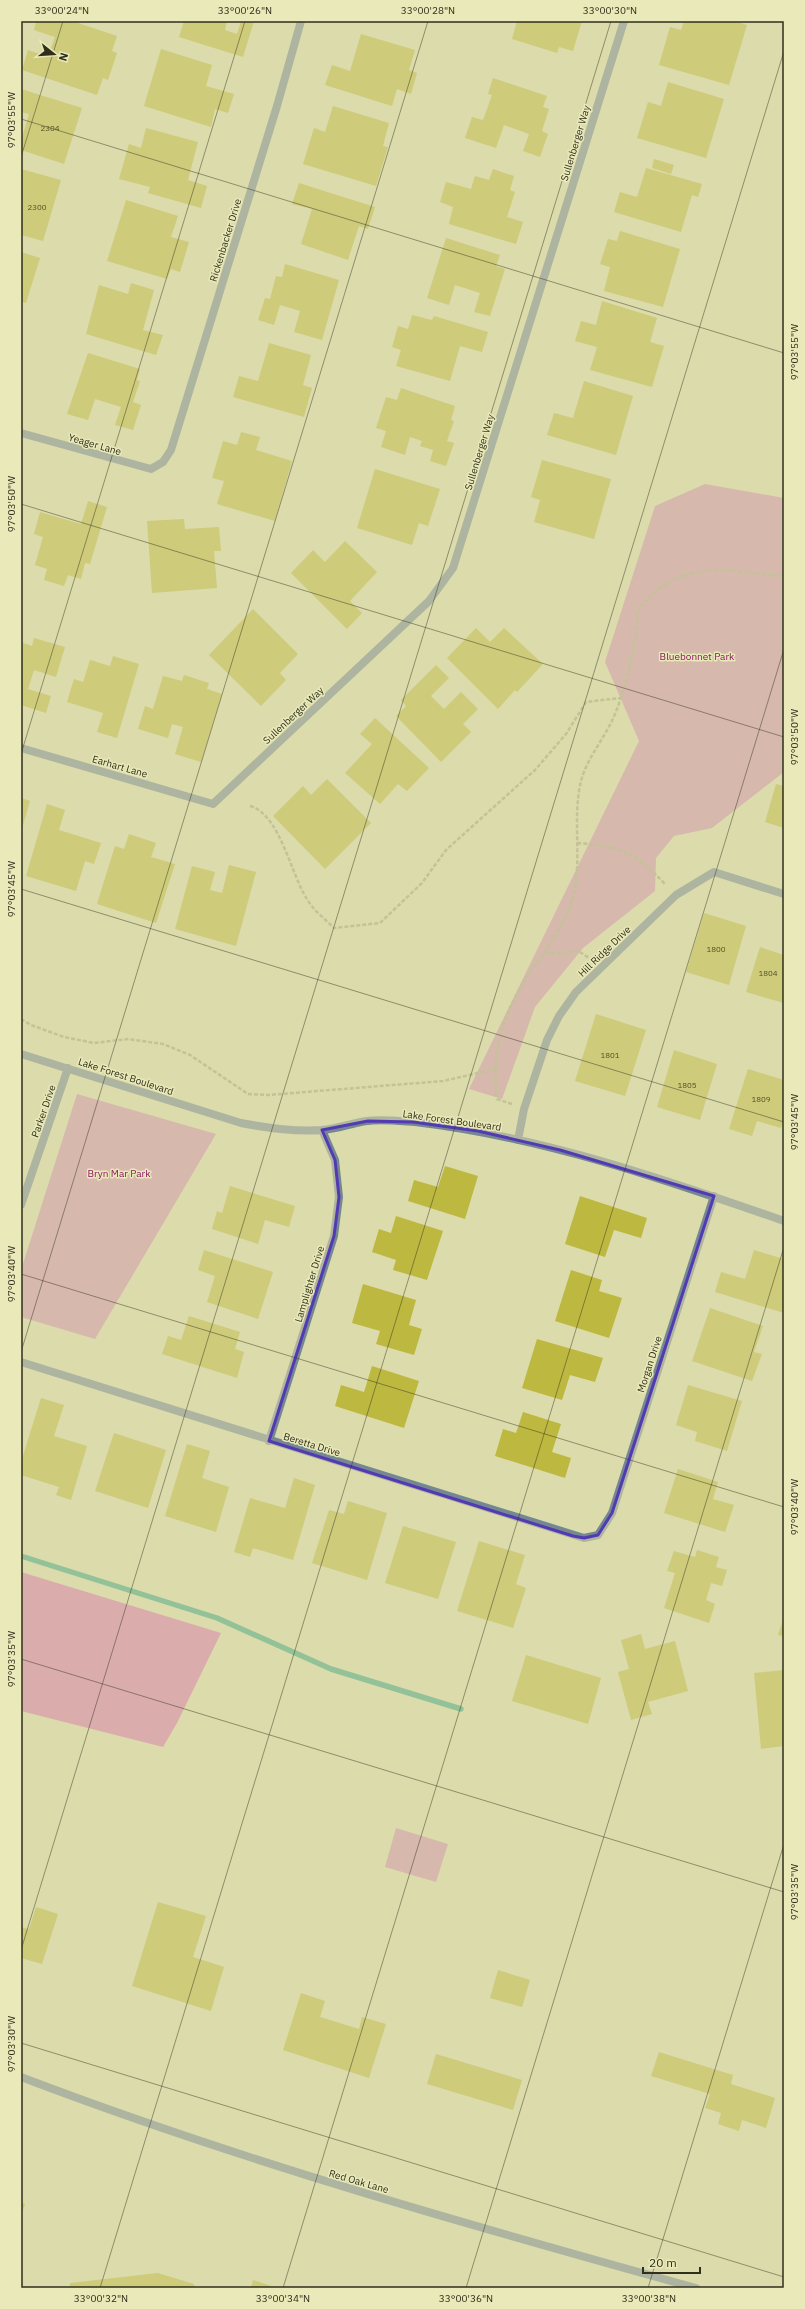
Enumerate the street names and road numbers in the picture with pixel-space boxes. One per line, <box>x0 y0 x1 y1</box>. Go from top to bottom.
street label: Sullenberger Way <box>558 104 593 183</box>
street label: Rickenbacker Drive <box>207 197 244 283</box>
street label: Sullenberger Way <box>462 413 497 492</box>
street label: Yeager Lane <box>67 431 123 458</box>
street label: Sullenberger Way <box>260 684 327 747</box>
street label: Earhart Lane <box>91 752 150 781</box>
street label: Hill Ridge Drive <box>575 923 634 980</box>
street label: Lake Forest Boulevard <box>77 1055 175 1098</box>
street label: Parker Drive <box>28 1083 59 1139</box>
street label: Lake Forest Boulevard <box>402 1107 502 1134</box>
street label: Lamplighter Drive <box>292 1244 327 1324</box>
street label: Morgan Drive <box>634 1334 665 1394</box>
street label: Beretta Drive <box>282 1430 342 1459</box>
street label: Red Oak Lane <box>328 2167 391 2196</box>

